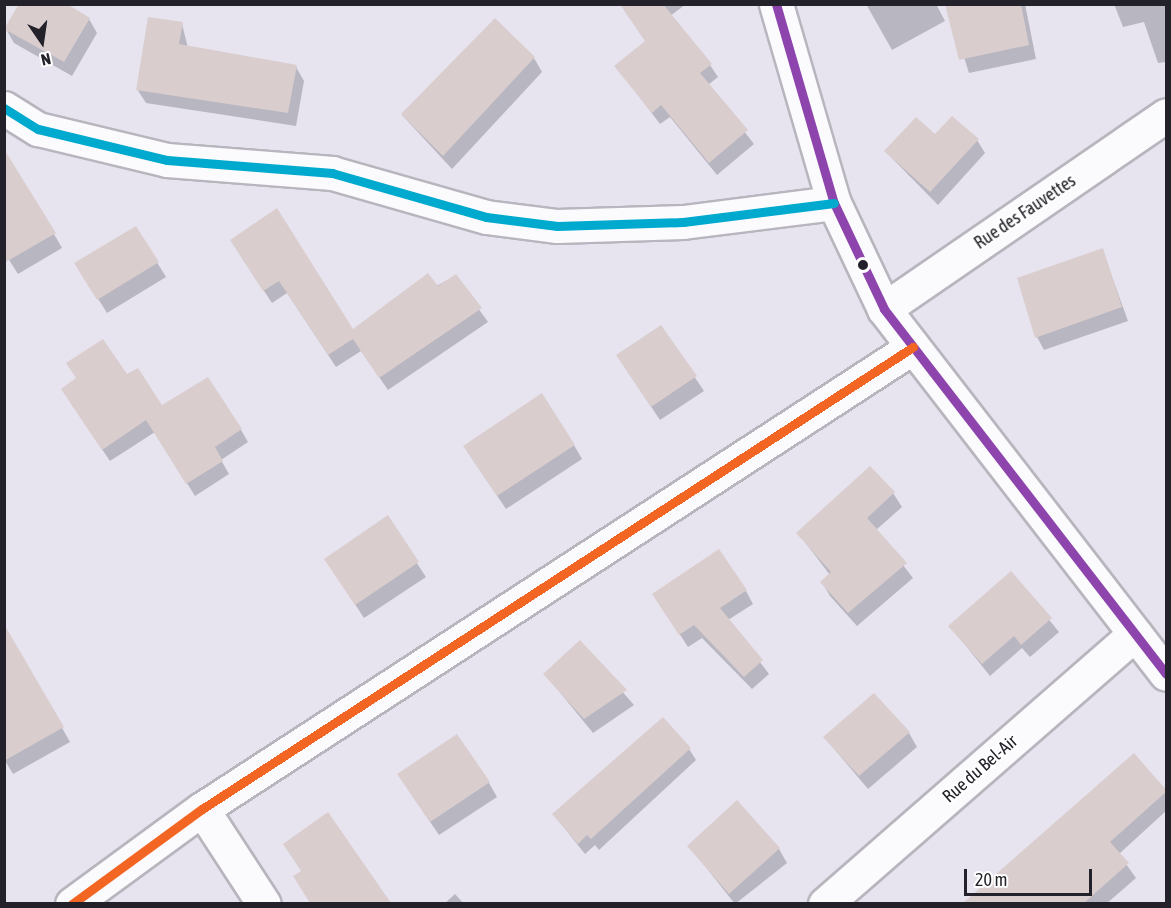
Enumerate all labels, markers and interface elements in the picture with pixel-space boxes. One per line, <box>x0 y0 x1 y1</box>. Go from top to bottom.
north arrow <box>12 12 72 72</box>
text: N <box>39 50 53 69</box>
street label: Rue des Fauvettes <box>970 170 1080 254</box>
unlabelled marker <box>857 259 869 271</box>
street label: Rue du Bel-Air <box>938 731 1022 807</box>
scale bar <box>967 857 1094 895</box>
text: 20 m <box>975 869 1007 890</box>

